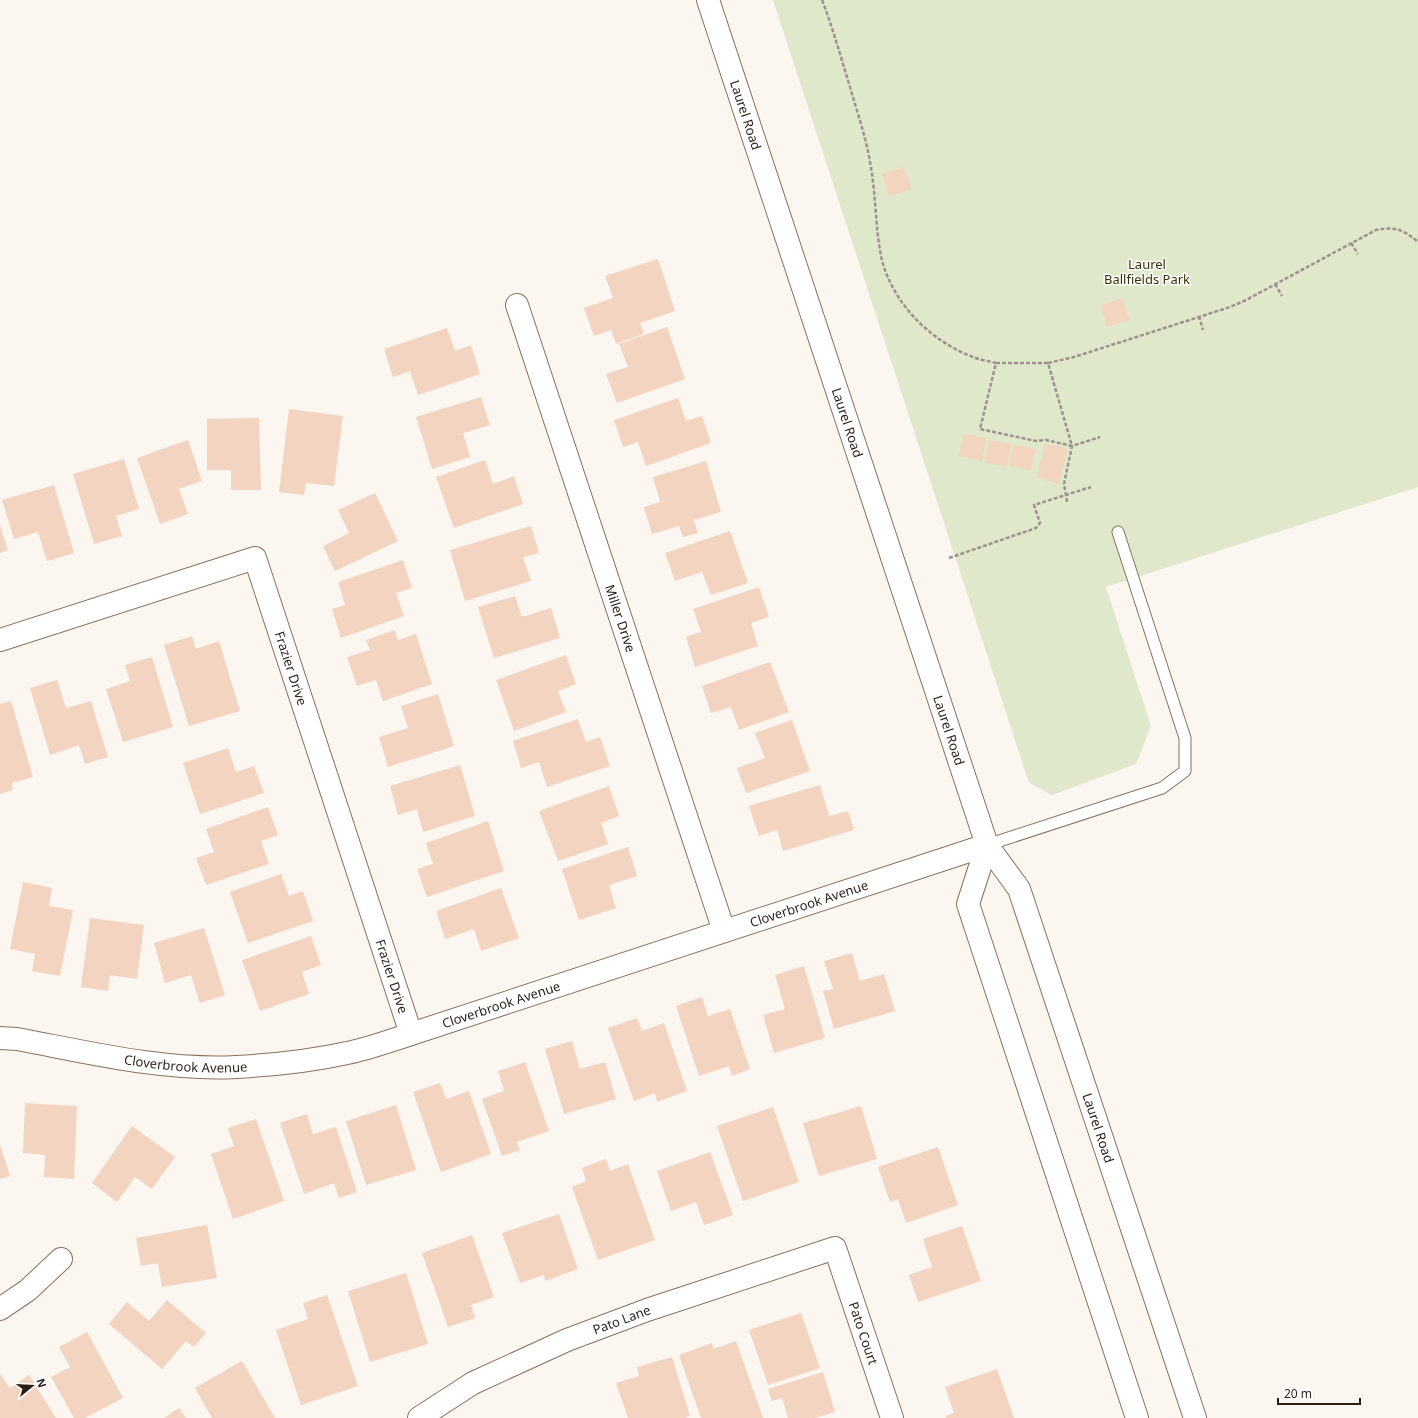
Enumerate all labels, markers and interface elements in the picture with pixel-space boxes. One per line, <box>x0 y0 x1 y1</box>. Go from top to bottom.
street label: Laurel Road <box>726 78 766 152</box>
park label: Laurel Ballfields Park <box>1104 255 1190 288</box>
street label: Laurel Road <box>828 385 867 460</box>
street label: Miller Drive <box>601 582 640 654</box>
street label: Frazier Drive <box>271 629 312 708</box>
street label: Laurel Road <box>929 693 969 768</box>
street label: Cloverbrook Avenue <box>748 876 870 931</box>
street label: Frazier Drive <box>372 937 413 1016</box>
street label: Cloverbrook Avenue <box>440 977 563 1032</box>
street label: Cloverbrook Avenue <box>123 1050 248 1077</box>
street label: Laurel Road <box>1078 1091 1118 1165</box>
street label: Pato Court <box>845 1299 883 1367</box>
street label: Pato Lane <box>590 1300 653 1339</box>
north arrow <box>12 1366 52 1406</box>
text: N <box>33 1376 51 1389</box>
scale bar <box>1278 1380 1360 1406</box>
text: 20 m <box>1284 1385 1312 1402</box>

